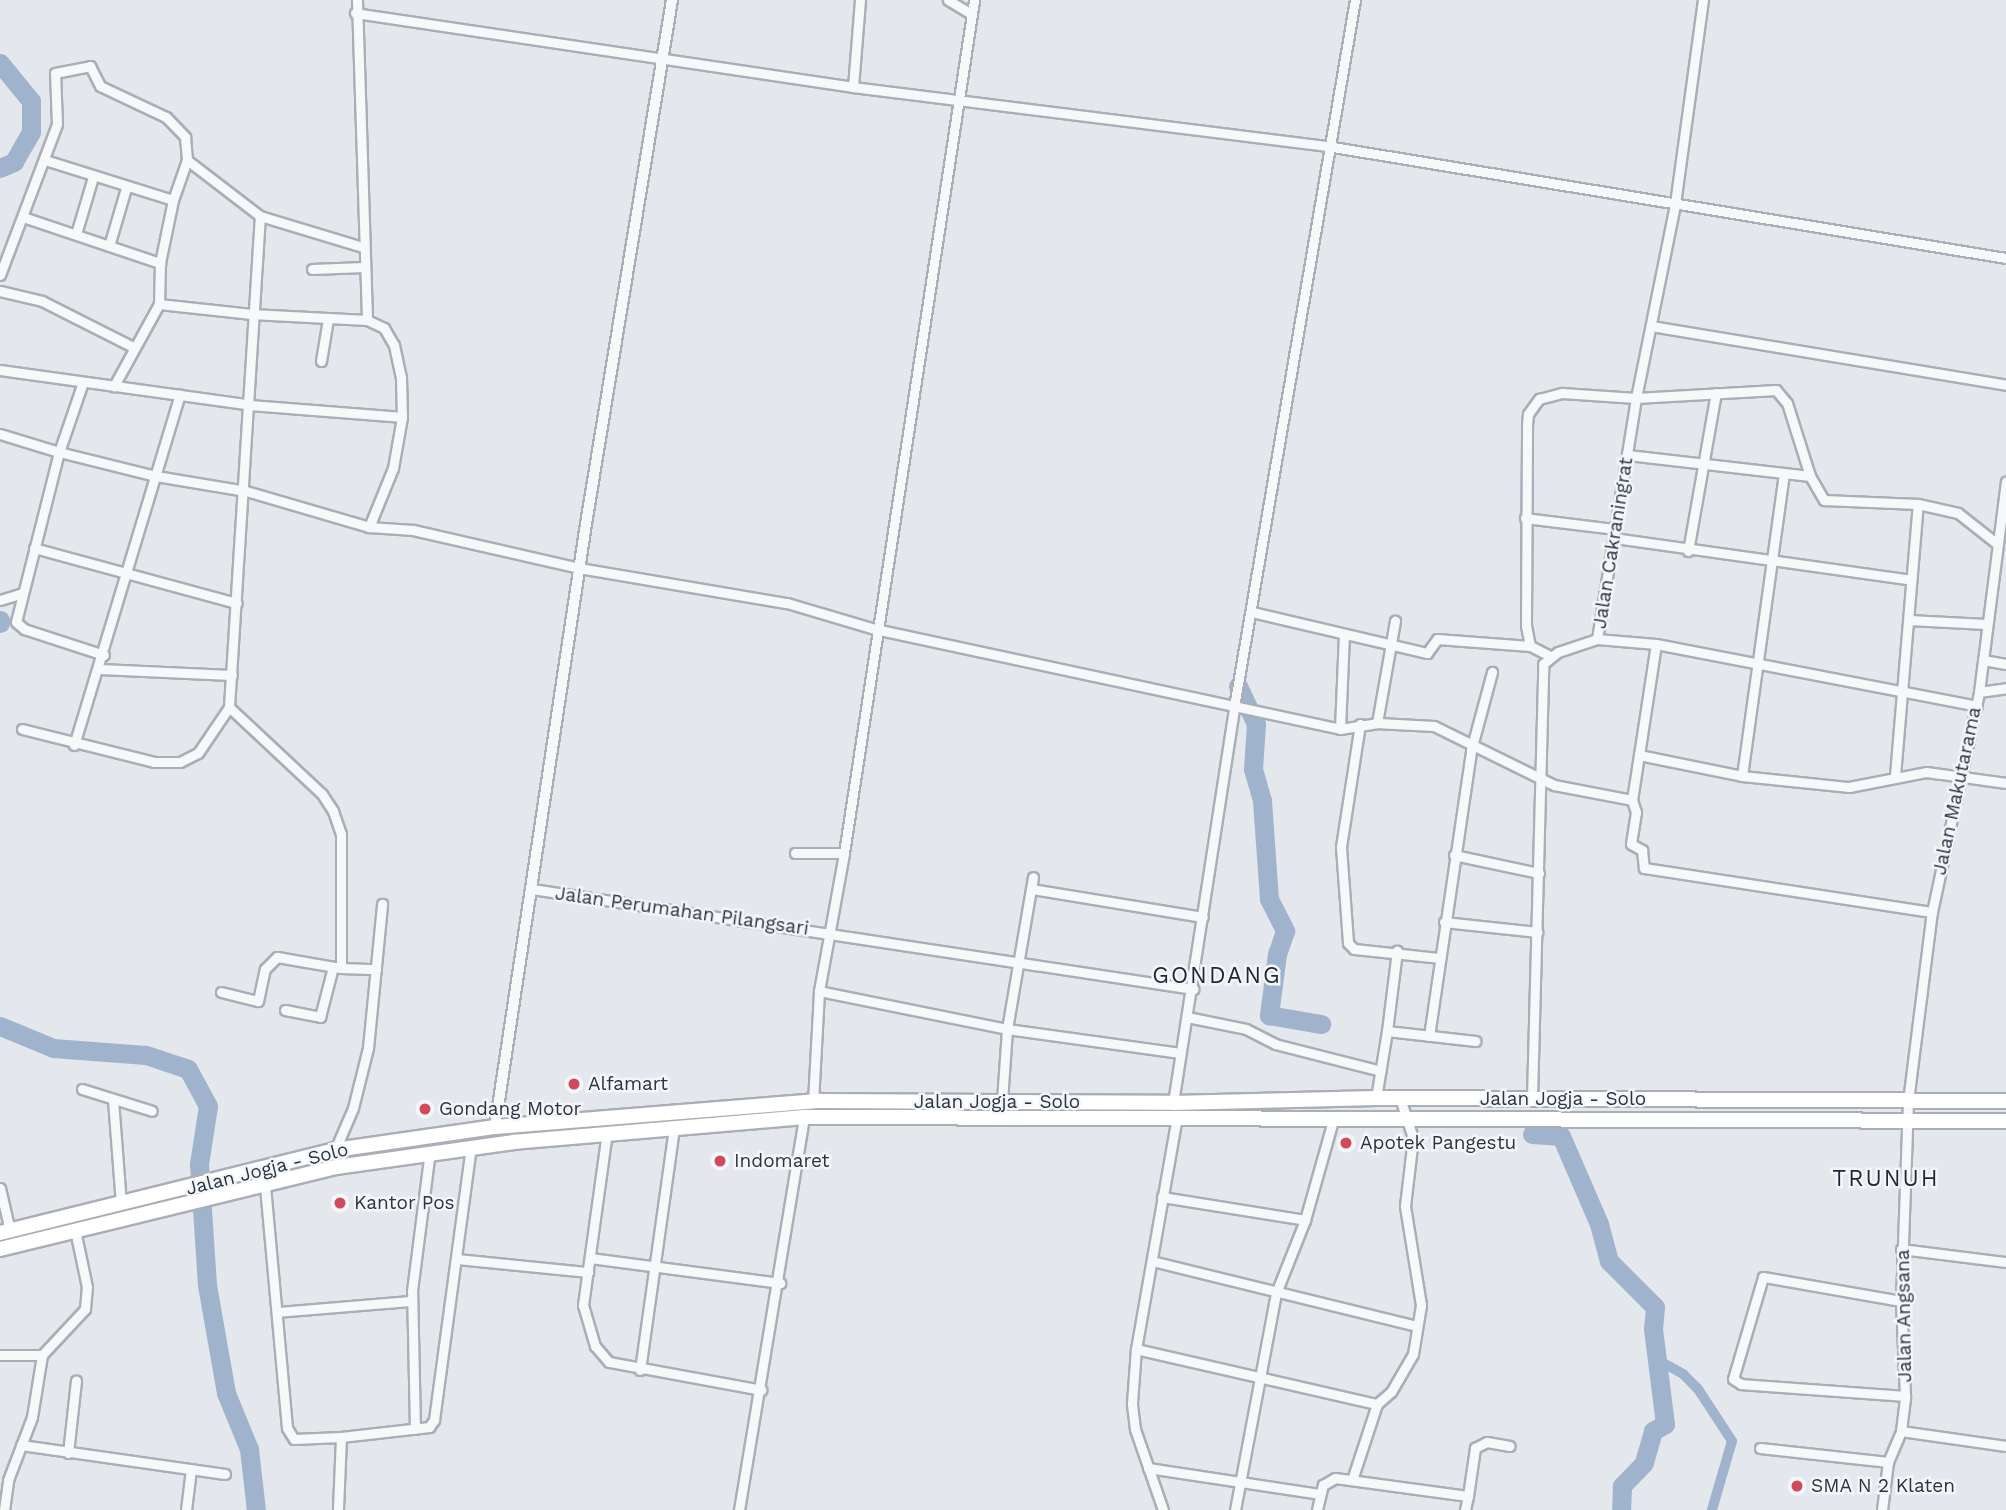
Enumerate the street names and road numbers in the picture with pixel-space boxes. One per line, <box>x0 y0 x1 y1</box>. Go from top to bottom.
street label: Jalan Cakraningrat <box>1588 456 1638 630</box>
street label: Jalan Makutarama <box>1928 705 1986 877</box>
street label: Jalan Perumahan Pilangsari <box>554 882 810 940</box>
street label: Jalan Jogja - Solo <box>1479 1088 1647 1110</box>
street label: Jalan Jogja - Solo <box>913 1091 1081 1113</box>
street label: Jalan Jogja - Solo <box>183 1138 351 1200</box>
street label: Jalan Angsana <box>1891 1249 1917 1383</box>

